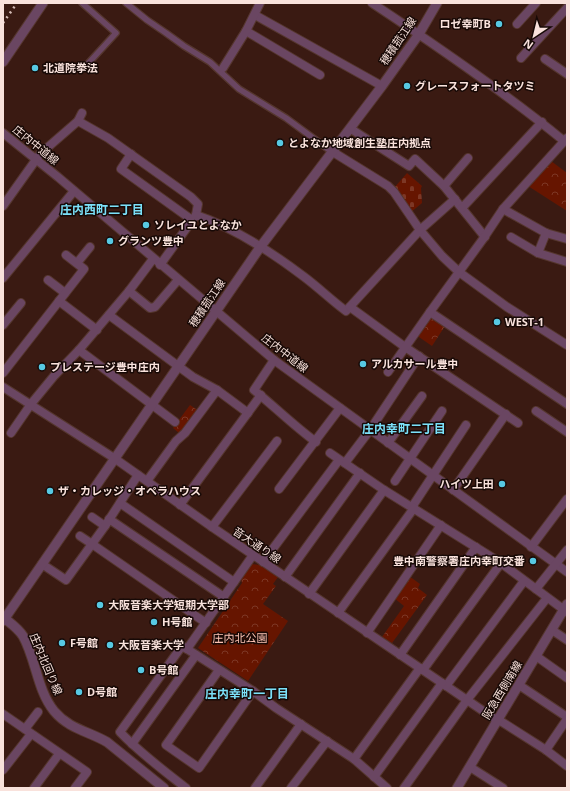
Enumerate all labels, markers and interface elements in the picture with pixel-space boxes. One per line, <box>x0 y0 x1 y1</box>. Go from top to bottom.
street label: 穂積菰江線 <box>376 14 419 68</box>
place label: ロゼ幸町B <box>440 16 491 31</box>
north arrow <box>514 16 554 56</box>
marker: ロゼ幸町B <box>494 19 504 29</box>
text: N <box>520 36 536 53</box>
place label: 北道院拳法 <box>43 60 98 75</box>
marker: 北道院拳法 <box>30 63 40 73</box>
place label: グレースフォートタツミ <box>415 78 535 93</box>
marker: グレースフォートタツミ <box>402 81 412 91</box>
street label: 庄内中道線 <box>10 121 62 168</box>
place label: とよなか地域創生塾庄内拠点 <box>288 135 431 150</box>
marker: とよなか地域創生塾庄内拠点 <box>275 138 285 148</box>
district label: 庄内西町二丁目 <box>60 201 144 218</box>
place label: ソレイユとよなか <box>154 217 242 232</box>
marker: ソレイユとよなか <box>141 220 151 230</box>
place label: グランツ豊中 <box>118 233 184 248</box>
marker: グランツ豊中 <box>105 236 115 246</box>
street label: 穂積菰江線 <box>185 276 228 330</box>
place label: WEST-1 <box>505 314 544 329</box>
marker: WEST-1 <box>492 317 502 327</box>
street label: 庄内中道線 <box>259 330 312 375</box>
place label: アルカサール豊中 <box>371 356 459 371</box>
place label: プレステージ豊中庄内 <box>50 359 160 374</box>
marker: アルカサール豊中 <box>358 359 368 369</box>
marker: プレステージ豊中庄内 <box>37 362 47 372</box>
district label: 庄内幸町二丁目 <box>362 420 446 437</box>
place label: ハイツ上田 <box>439 476 494 491</box>
marker: ハイツ上田 <box>497 479 507 489</box>
place label: ザ・カレッジ・オペラハウス <box>58 483 201 498</box>
marker: ザ・カレッジ・オペラハウス <box>45 486 55 496</box>
street label: 音大通り線 <box>230 523 284 566</box>
place label: 豊中南警察署庄内幸町交番 <box>393 553 525 568</box>
marker: 豊中南警察署庄内幸町交番 <box>528 556 538 566</box>
place label: 大阪音楽大学短期大学部 <box>108 597 229 612</box>
marker: 大阪音楽大学短期大学部 <box>95 600 105 610</box>
place label: H号館 <box>162 614 192 629</box>
marker: H号館 <box>149 617 159 627</box>
street label: 庄内北回り線 <box>27 630 66 697</box>
park label: 庄内北公園 <box>213 630 268 645</box>
place label: F号館 <box>70 635 98 650</box>
place label: 大阪音楽大学 <box>118 637 184 652</box>
marker: F号館 <box>57 638 67 648</box>
marker: 大阪音楽大学 <box>105 640 115 650</box>
street label: 阪急西側南線 <box>478 658 525 722</box>
place label: B号館 <box>149 662 178 677</box>
marker: B号館 <box>136 665 146 675</box>
place label: D号館 <box>87 684 117 699</box>
district label: 庄内幸町一丁目 <box>205 685 289 702</box>
marker: D号館 <box>74 687 84 697</box>

